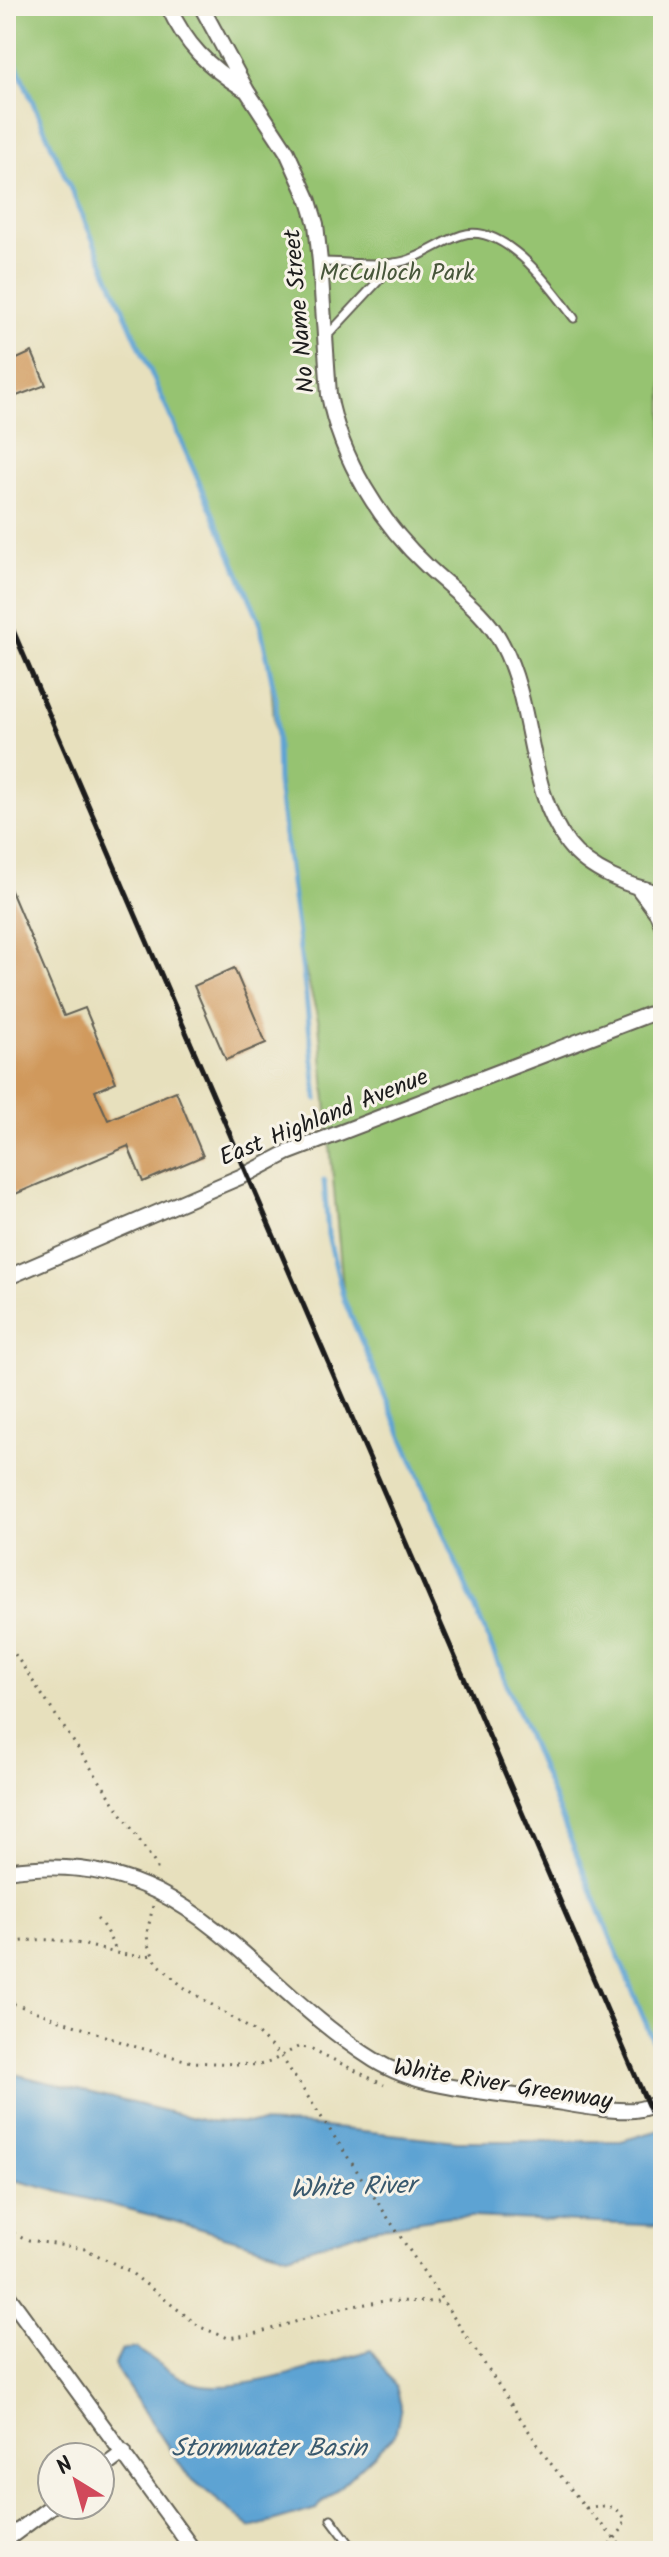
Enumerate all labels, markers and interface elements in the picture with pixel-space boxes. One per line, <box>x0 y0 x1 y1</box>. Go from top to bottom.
street label: No Name Street <box>273 227 327 395</box>
park label: McCulloch Park <box>320 254 475 293</box>
street label: East Highland Avenue <box>213 1058 435 1178</box>
street label: White River Greenway <box>391 2048 616 2122</box>
water label: White River <box>290 2165 422 2211</box>
water label: Stormwater Basin <box>171 2428 369 2470</box>
north arrow <box>36 2441 116 2521</box>
text: N <box>49 2449 82 2485</box>

